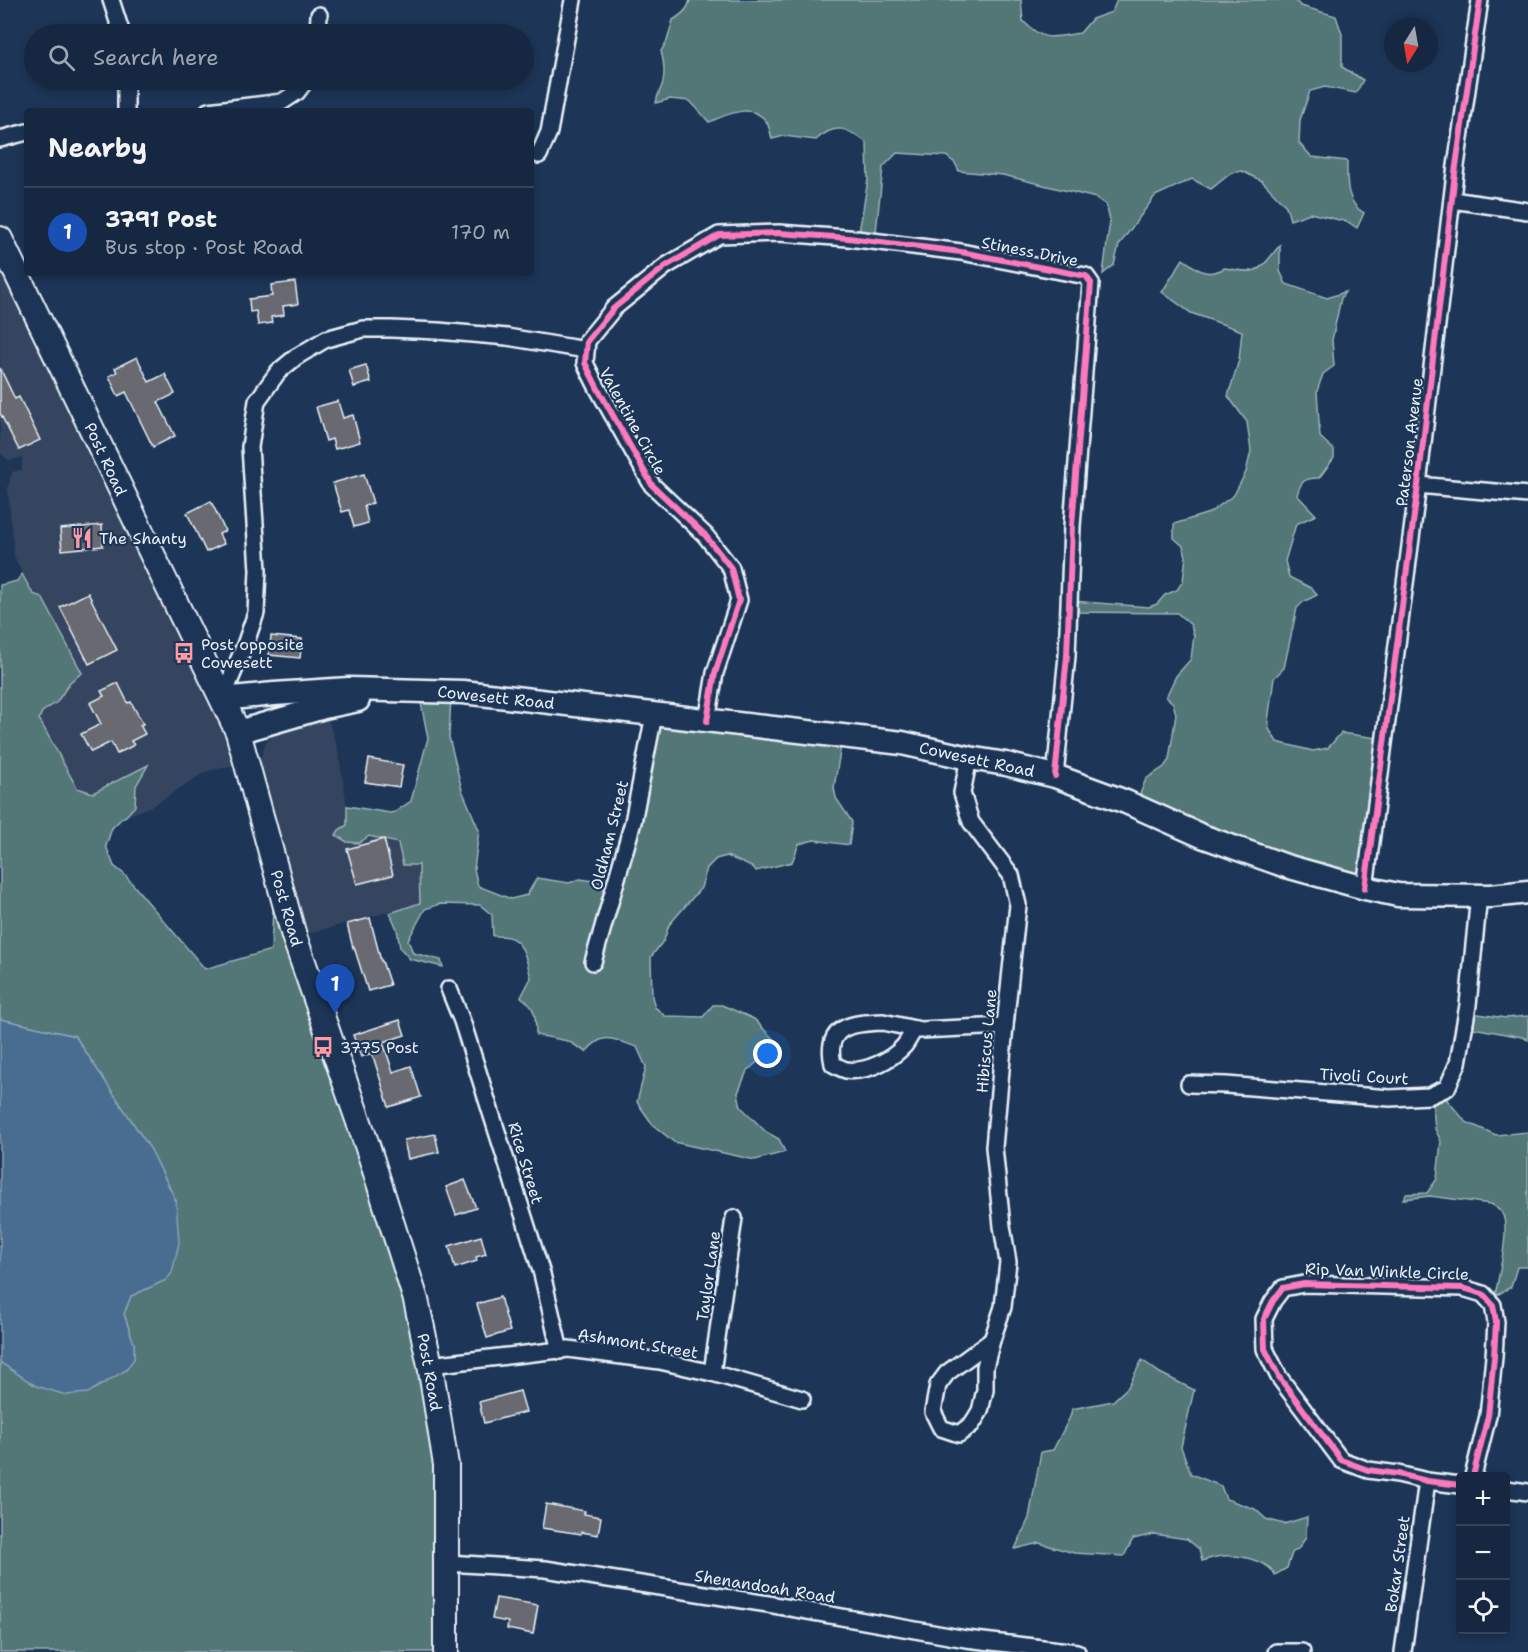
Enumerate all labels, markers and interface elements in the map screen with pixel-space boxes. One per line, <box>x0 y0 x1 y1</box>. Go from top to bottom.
north arrow <box>1384 18 1438 72</box>
search box <box>24 24 534 90</box>
icon: search <box>45 41 78 74</box>
text: Search here <box>93 43 219 72</box>
text: Nearby <box>48 130 147 165</box>
text: 3791 Post <box>105 205 217 234</box>
text: 1 <box>63 219 72 245</box>
text: 170 m <box>451 219 510 245</box>
street label: Stiness Drive <box>980 232 1080 271</box>
text: Bus stop · Post Road <box>105 234 303 260</box>
street label: Valentine Circle <box>594 364 671 479</box>
street label: Paterson Avenue <box>1391 377 1428 508</box>
street label: Post Road <box>79 419 132 499</box>
restaurant icon: The Shanty <box>70 526 94 550</box>
place label: The Shanty <box>99 528 187 549</box>
place label: Post opposite Cowesett <box>201 634 304 673</box>
bus stop icon: Post opposite Cowesett <box>172 641 196 665</box>
street label: Cowesett Road <box>436 681 555 714</box>
street label: Cowesett Road <box>917 737 1036 782</box>
street label: Oldham Street <box>586 778 633 892</box>
street label: Post Road <box>266 868 307 949</box>
pin: 1 <box>316 964 354 1014</box>
street label: Hibiscus Lane <box>971 988 1002 1094</box>
bus stop icon: 3775 Post <box>311 1035 335 1059</box>
place label: 3775 Post <box>340 1037 419 1058</box>
your location <box>753 1039 782 1068</box>
street label: Tivoli Court <box>1319 1064 1409 1089</box>
street label: Rice Street <box>503 1120 548 1207</box>
street label: Taylor Lane <box>692 1229 725 1323</box>
street label: Rip Van Winkle Circle <box>1305 1258 1469 1285</box>
street label: Ashmont Street <box>576 1324 700 1363</box>
street label: Post Road <box>412 1332 447 1413</box>
map controls <box>1456 1472 1510 1634</box>
button: + <box>1456 1472 1510 1526</box>
street label: Bokar Street <box>1380 1514 1415 1614</box>
button: − <box>1456 1526 1510 1580</box>
street label: Shenandoah Road <box>693 1565 837 1608</box>
button: locate <box>1456 1580 1510 1634</box>

